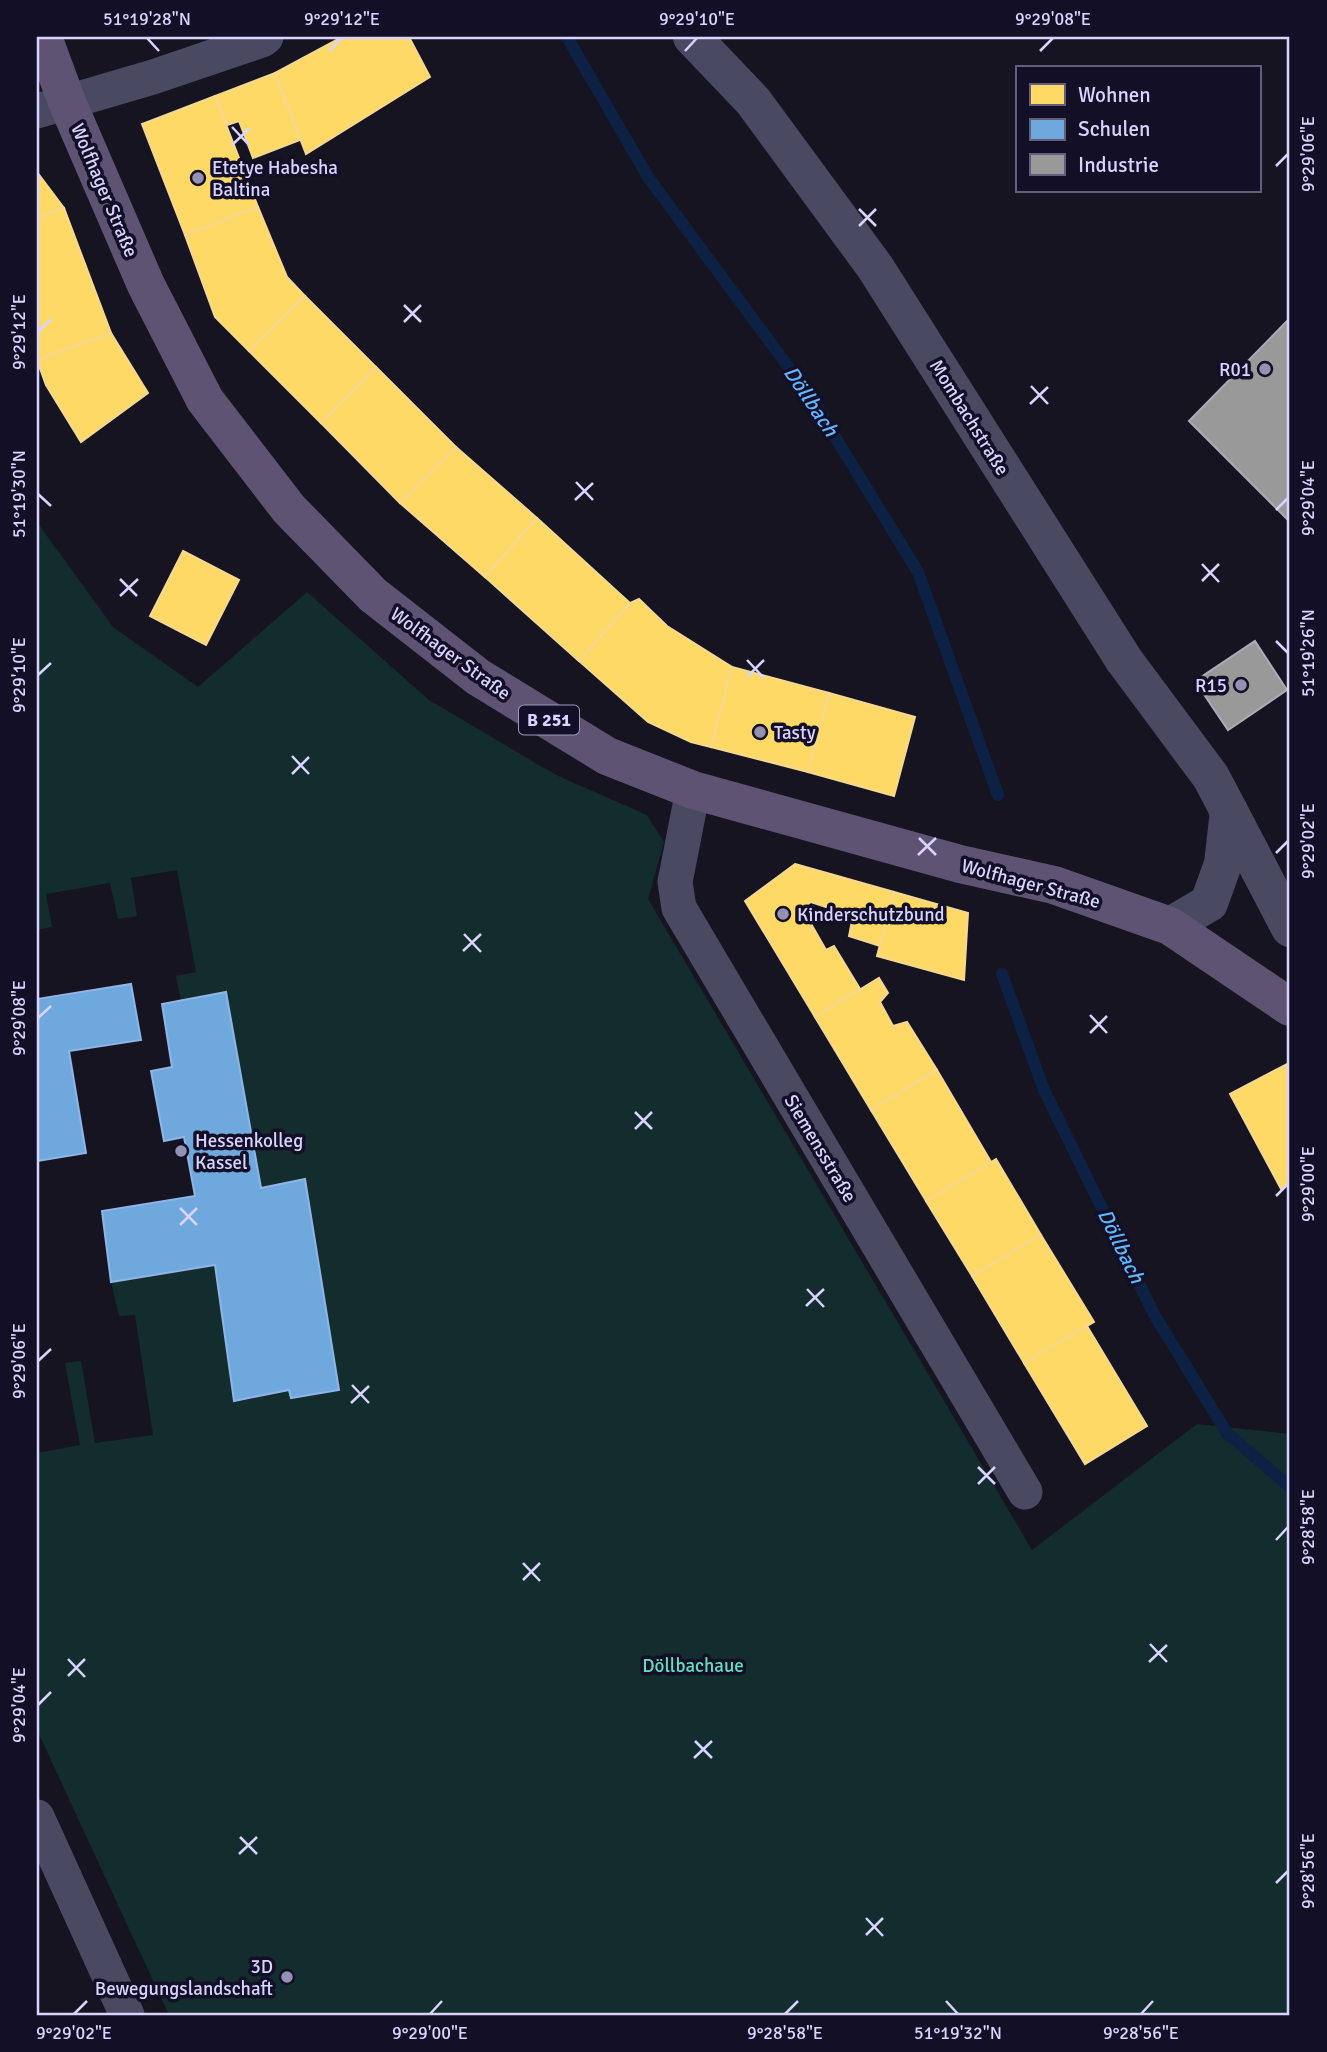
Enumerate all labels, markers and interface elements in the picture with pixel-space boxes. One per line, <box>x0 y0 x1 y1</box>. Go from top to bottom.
text: 51°19'28"N <box>103 8 191 30</box>
text: 9°29'12"E <box>304 8 380 30</box>
text: 9°29'10"E <box>659 8 735 30</box>
text: 9°29'08"E <box>1015 8 1091 30</box>
legend <box>1016 66 1260 192</box>
text: Wohnen <box>1078 82 1151 108</box>
text: Schulen <box>1078 116 1150 142</box>
text: 9°29'06"E <box>1297 116 1319 192</box>
street label: Wolfhager Straße <box>65 120 143 261</box>
text: Industrie <box>1078 152 1159 178</box>
place label: Etetye Habesha Baltina <box>212 156 338 202</box>
marker: Etetye Habesha Baltina <box>190 170 206 186</box>
text: 9°29'12"E <box>8 294 30 370</box>
street label: Mombachstraße <box>924 355 1014 480</box>
place label: R01 <box>1219 358 1251 382</box>
water label: Döllbach <box>778 361 844 442</box>
marker: R01 <box>1257 361 1273 377</box>
text: 51°19'30"N <box>8 450 30 538</box>
text: 9°29'04"E <box>1297 460 1319 536</box>
street label: Wolfhager Straße <box>386 602 515 705</box>
text: 51°19'26"N <box>1297 609 1319 697</box>
text: 9°29'10"E <box>8 637 30 713</box>
place label: R15 <box>1195 674 1227 698</box>
marker: R15 <box>1233 677 1249 693</box>
road number: B 251 <box>519 706 579 734</box>
place label: Tasty <box>774 721 816 745</box>
marker: Tasty <box>752 724 768 740</box>
text: 9°29'02"E <box>1297 803 1319 879</box>
street label: Wolfhager Straße <box>959 854 1103 914</box>
place label: Kinderschutzbund <box>797 903 945 927</box>
marker: Kinderschutzbund <box>775 906 791 922</box>
text: 9°29'08"E <box>8 980 30 1056</box>
street label: Siemensstraße <box>779 1090 862 1207</box>
place label: Hessenkolleg Kassel <box>195 1129 303 1175</box>
marker: Hessenkolleg Kassel <box>173 1143 189 1159</box>
text: 9°29'00"E <box>1297 1146 1319 1222</box>
water label: Döllbach <box>1092 1205 1150 1288</box>
text: 9°29'06"E <box>8 1323 30 1399</box>
text: 9°28'58"E <box>1297 1489 1319 1565</box>
park label: Döllbachaue <box>642 1654 744 1678</box>
text: 9°29'04"E <box>8 1667 30 1743</box>
text: 9°28'56"E <box>1297 1833 1319 1909</box>
place label: 3D Bewegungslandschaft <box>95 1955 273 2001</box>
marker: 3D Bewegungslandschaft <box>279 1969 295 1985</box>
text: 9°29'02"E <box>36 2022 112 2044</box>
text: 9°29'00"E <box>392 2022 468 2044</box>
text: 9°28'58"E <box>747 2022 823 2044</box>
text: 51°19'32"N <box>914 2022 1002 2044</box>
text: 9°28'56"E <box>1103 2022 1179 2044</box>

